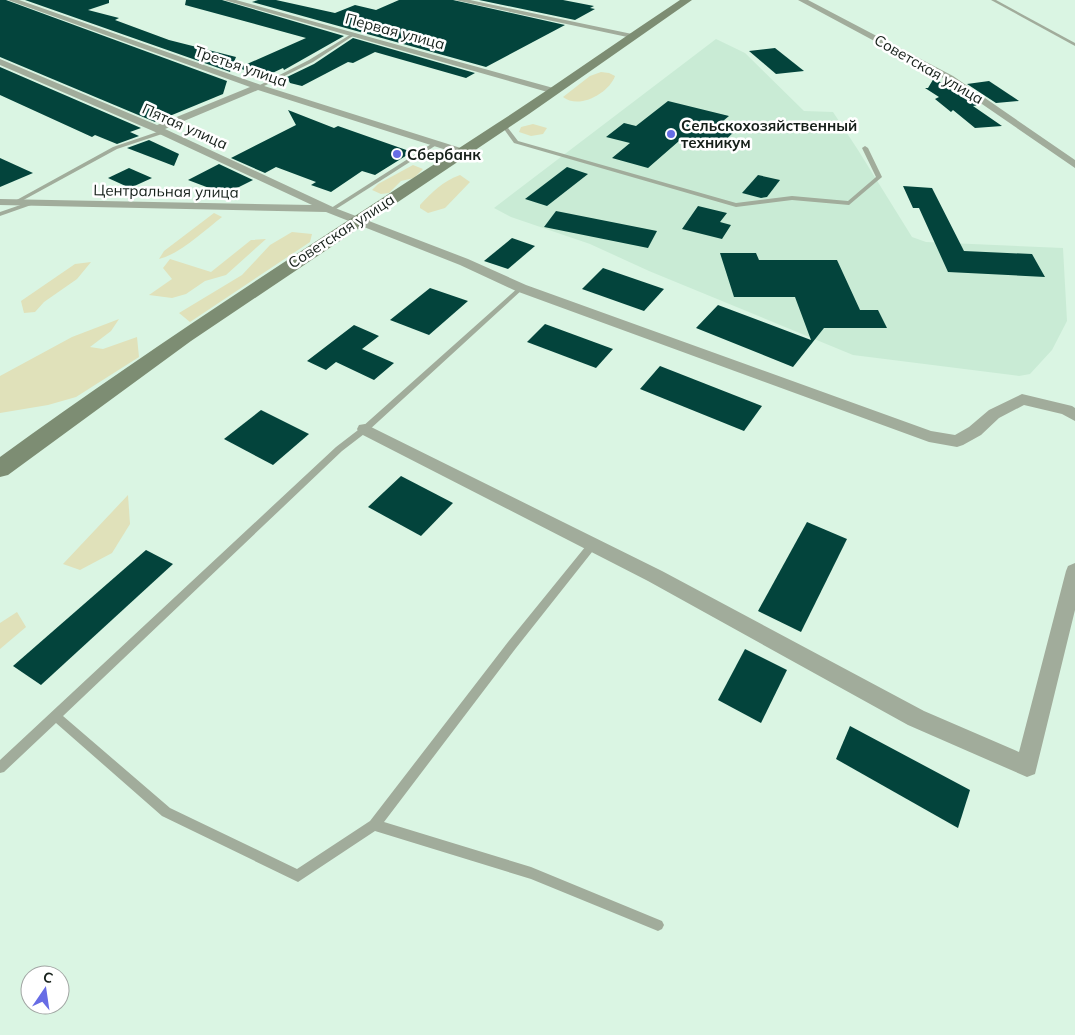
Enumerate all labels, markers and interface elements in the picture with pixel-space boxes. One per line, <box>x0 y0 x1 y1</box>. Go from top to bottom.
street label: Первая улица <box>343 9 447 53</box>
street label: Советская улица <box>871 30 987 108</box>
street label: Третья улица <box>192 41 290 91</box>
street label: Пятая улица <box>139 99 231 153</box>
place label: Сельскохозяйственный техникум <box>681 116 857 152</box>
marker: Сельскохозяйственный техникум <box>665 128 677 140</box>
place label: Сбербанк <box>407 145 481 164</box>
marker: Сбербанк <box>391 148 403 160</box>
street label: Центральная улица <box>93 180 239 202</box>
street label: Советская улица <box>284 190 398 272</box>
north arrow <box>20 965 70 1015</box>
text: С <box>41 967 55 987</box>

